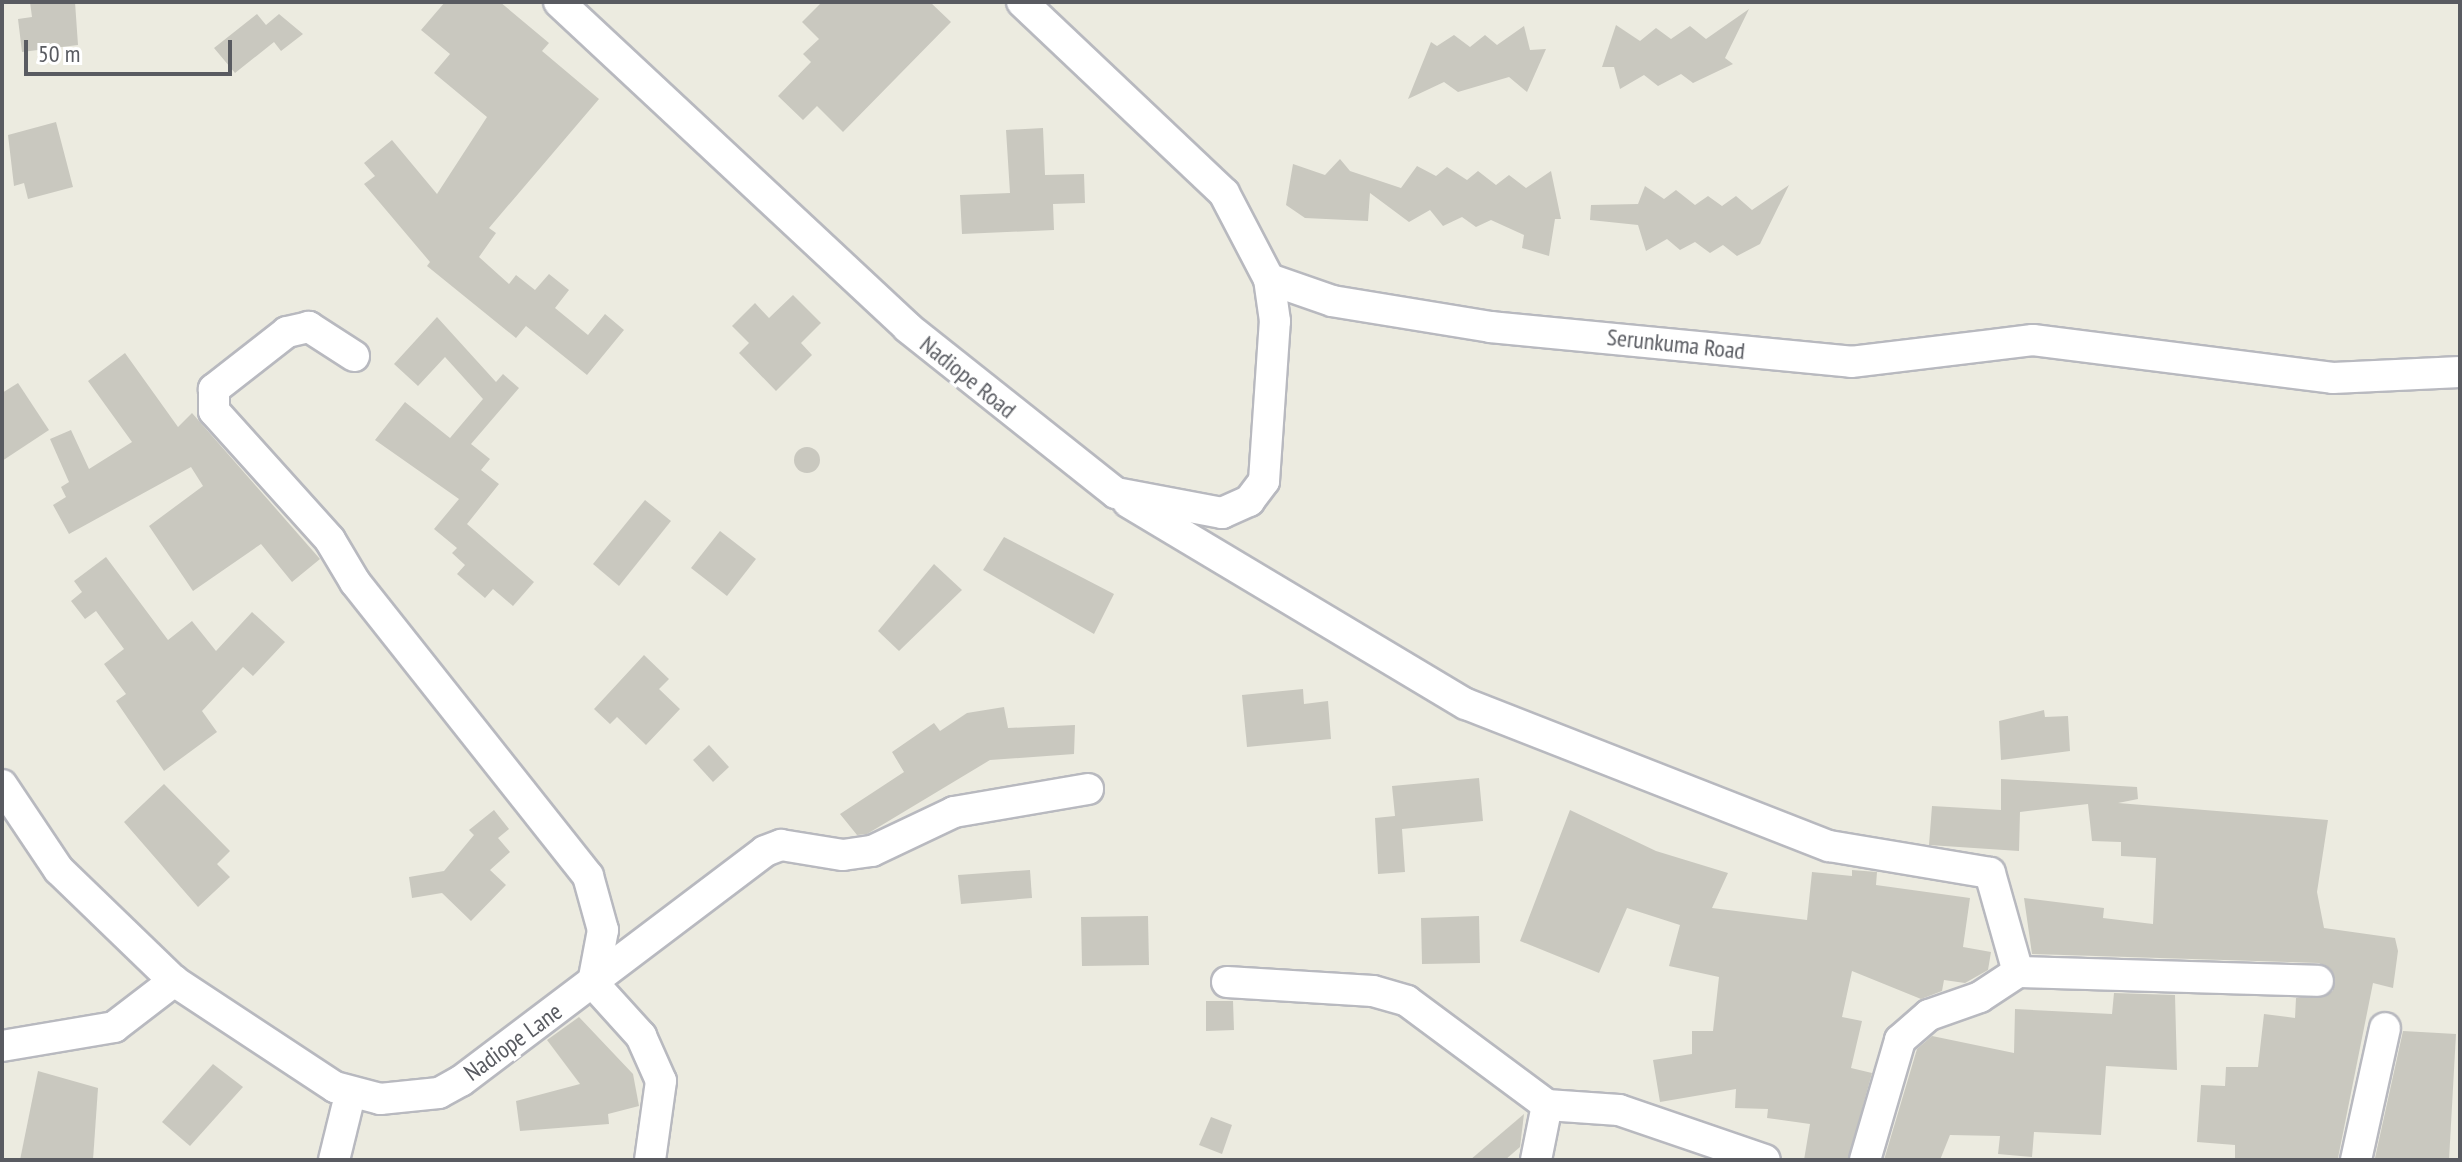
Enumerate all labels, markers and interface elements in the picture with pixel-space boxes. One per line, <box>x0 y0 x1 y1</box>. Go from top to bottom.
scale bar <box>28 24 236 74</box>
text: 50 m <box>38 38 80 69</box>
street label: Serunkuma Road <box>1606 322 1746 366</box>
street label: Nadiope Road <box>914 330 1022 424</box>
street label: Nadiope Lane <box>459 997 567 1087</box>

